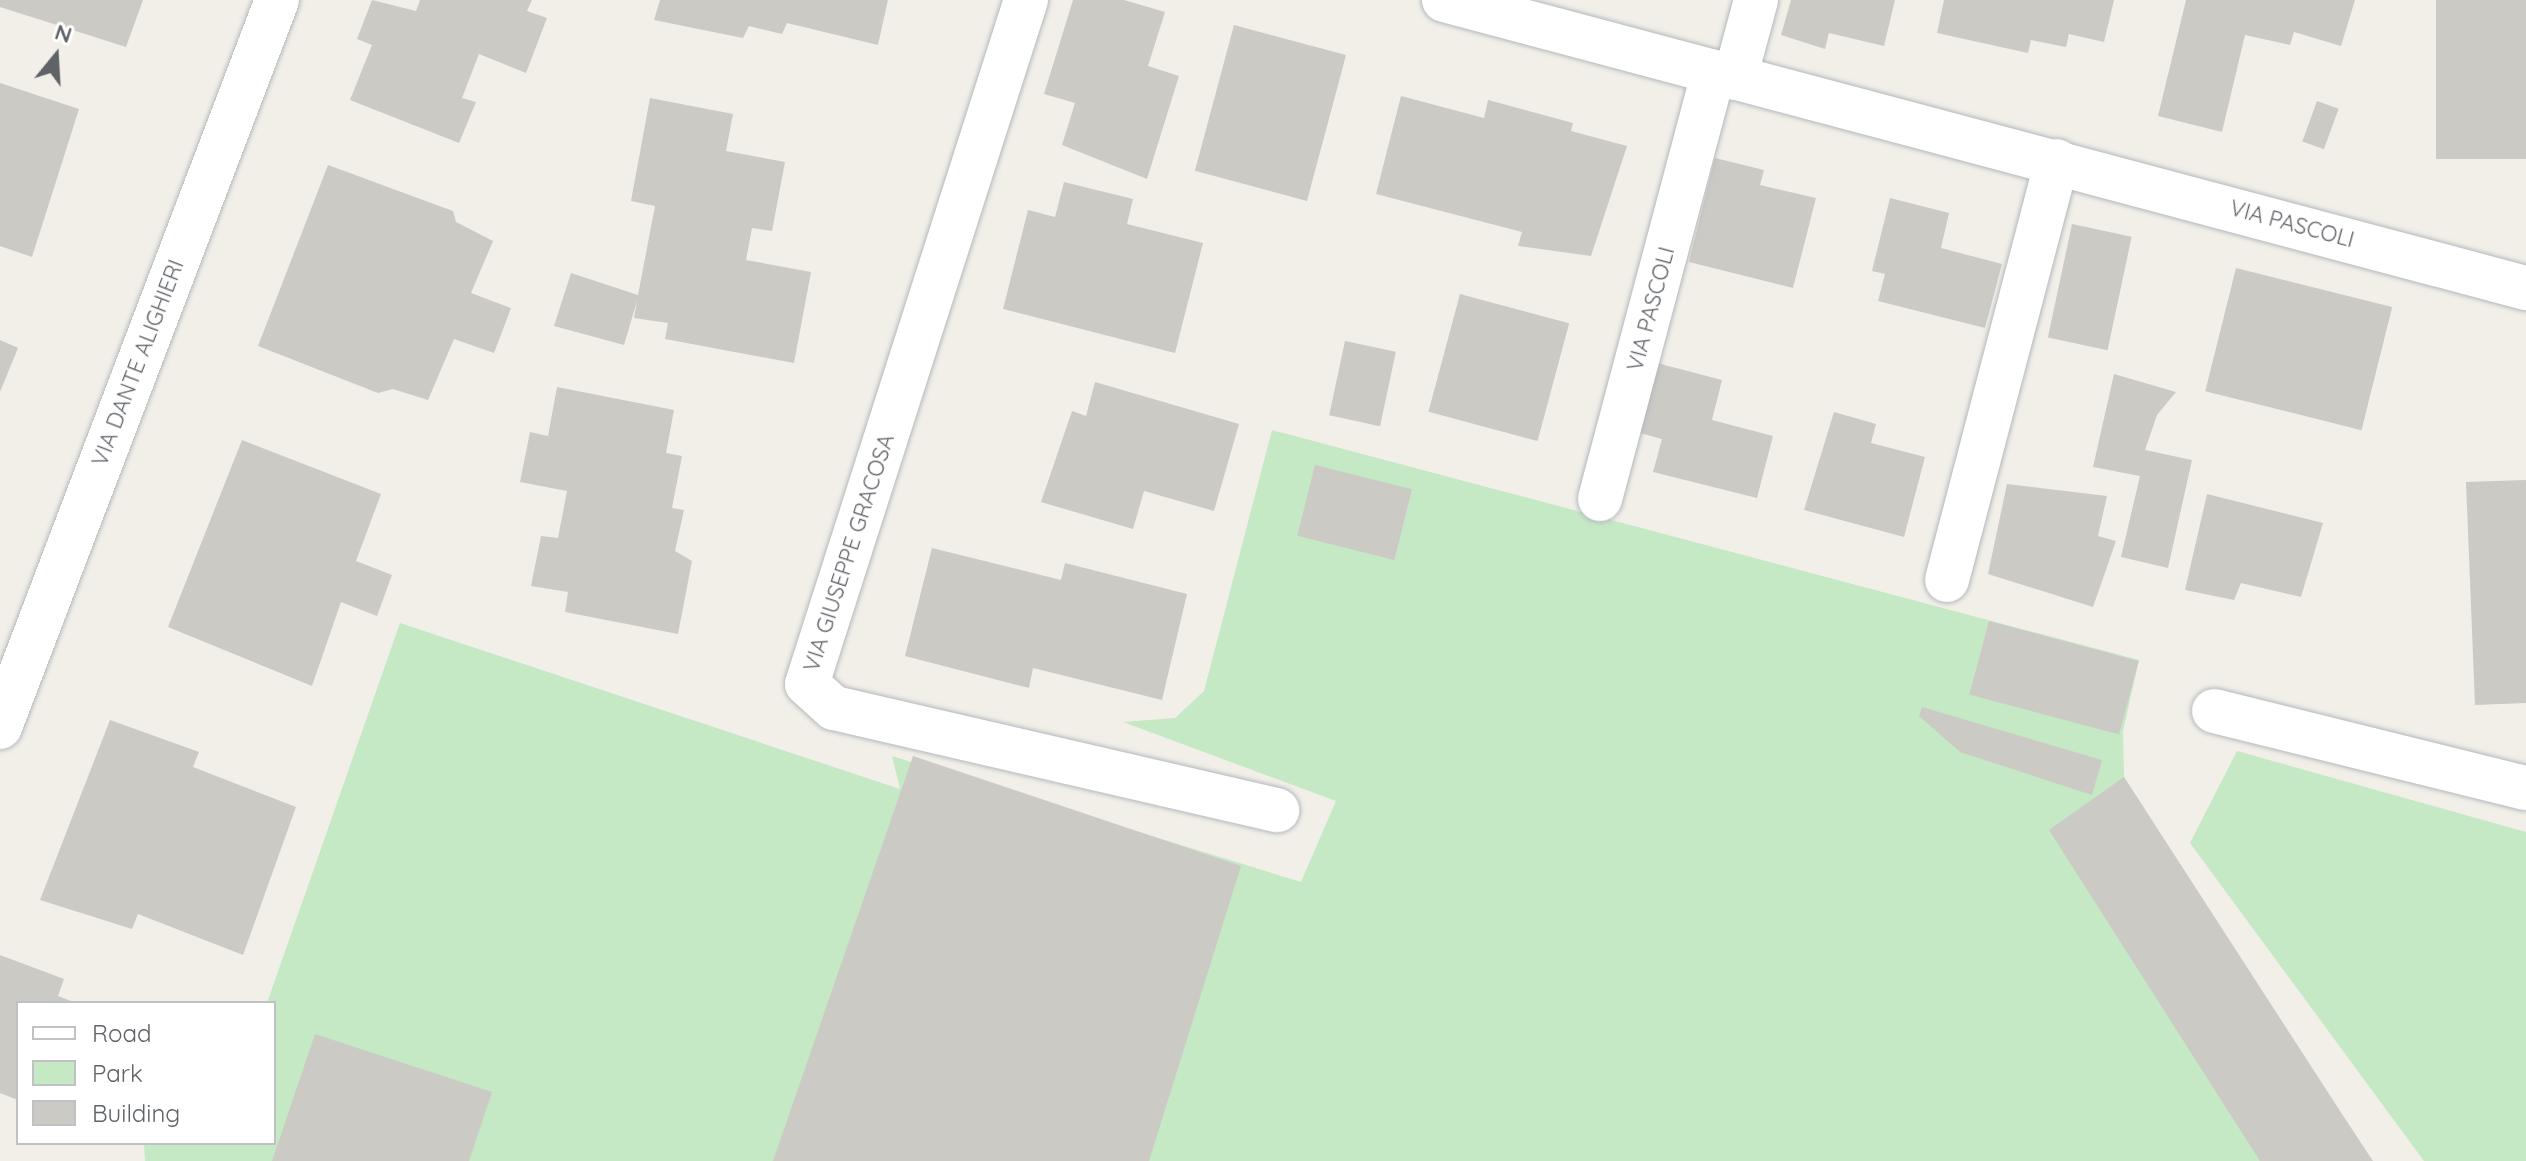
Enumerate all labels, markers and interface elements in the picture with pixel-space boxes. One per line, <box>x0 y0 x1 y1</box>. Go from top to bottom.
north arrow <box>16 16 96 96</box>
text: N <box>51 17 75 49</box>
street label: VIA PASCOLI <box>2227 195 2357 253</box>
street label: VIA PASCOLI <box>1622 244 1680 374</box>
street label: VIA DANTE ALIGHIERI <box>86 256 190 470</box>
street label: VIA GIUSEPPE GRACOSA <box>798 431 900 675</box>
legend <box>16 1001 276 1145</box>
text: Road <box>92 1018 152 1048</box>
text: Park <box>92 1058 143 1088</box>
text: Building <box>92 1098 180 1128</box>

